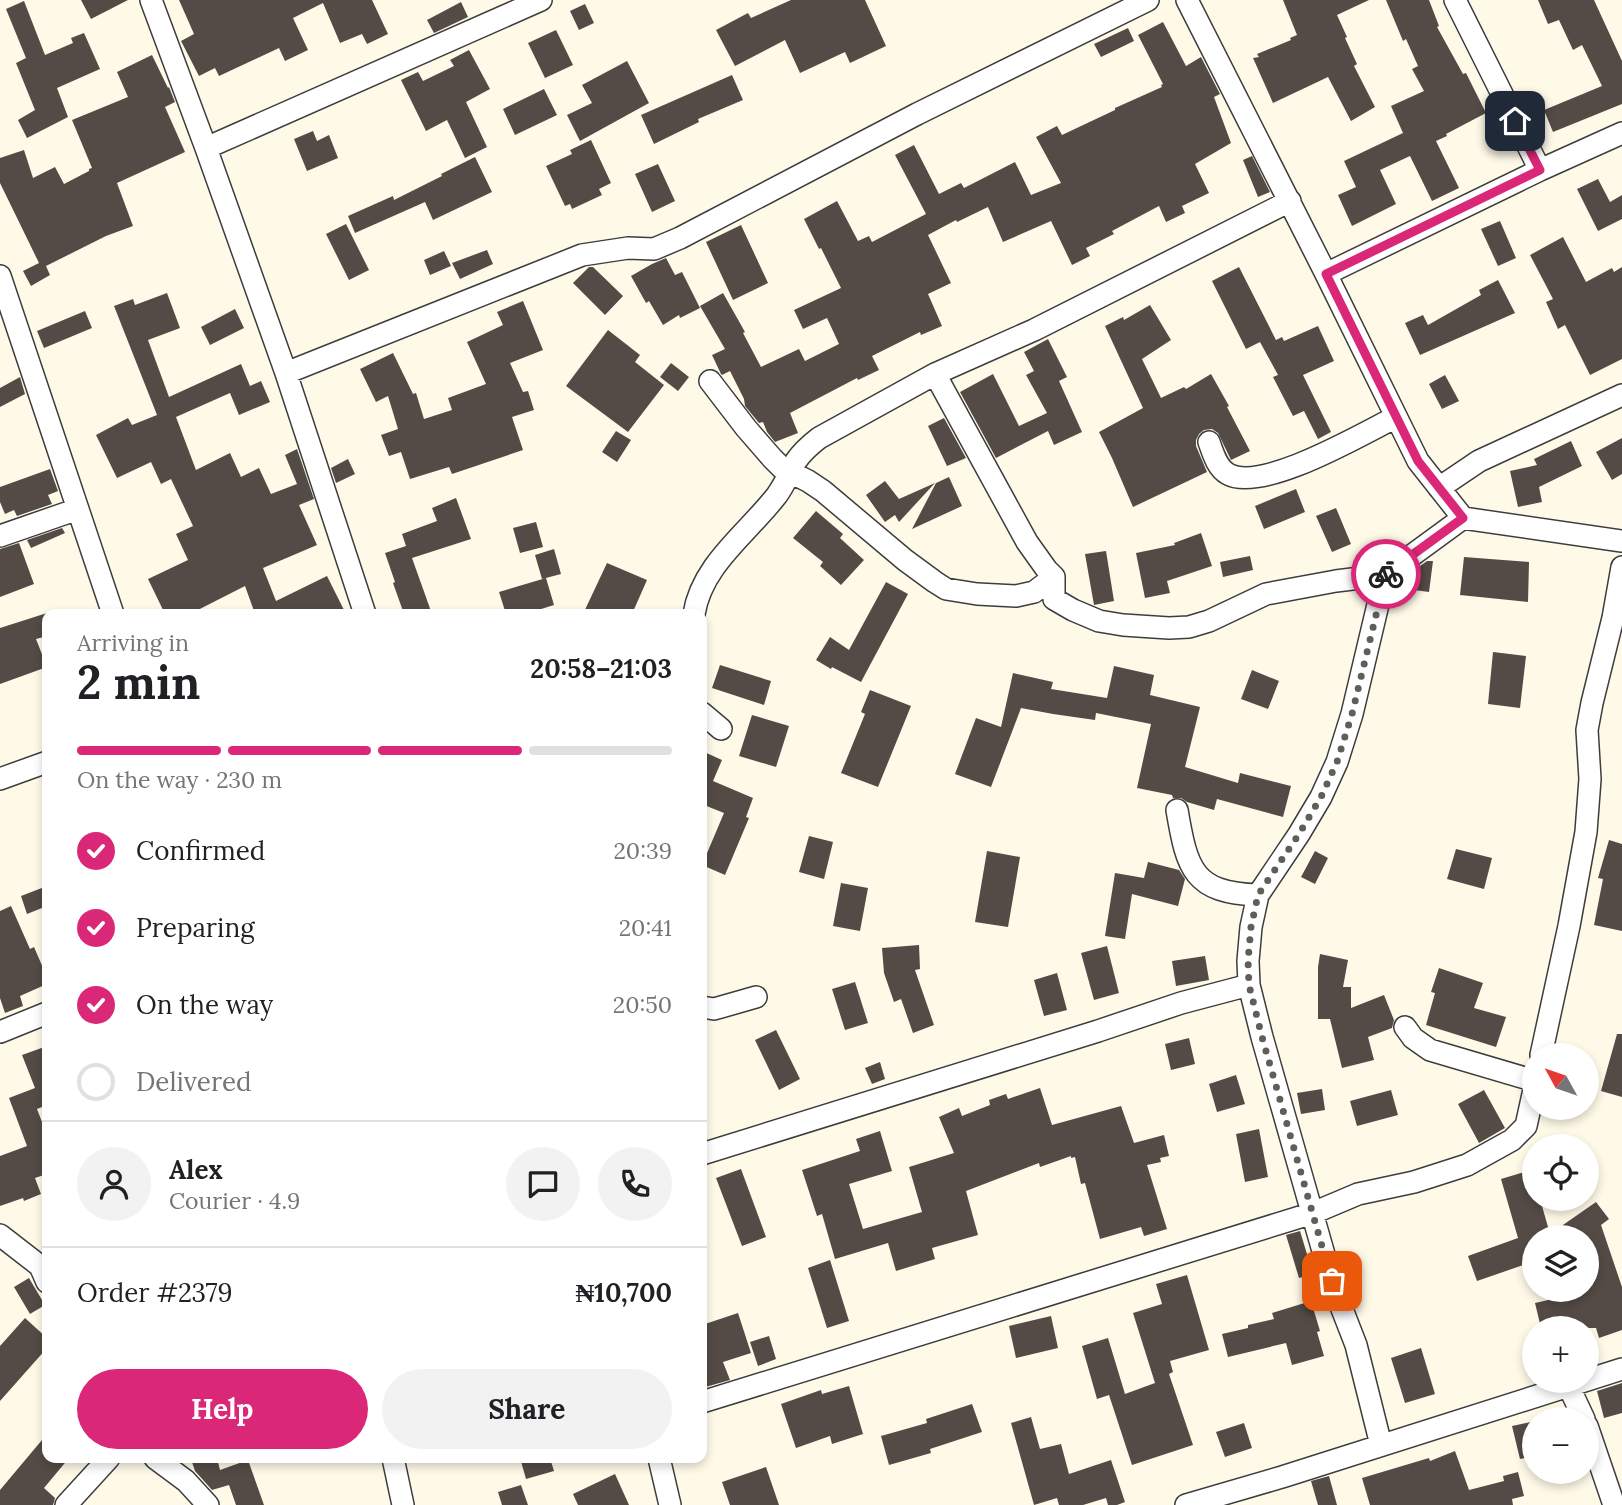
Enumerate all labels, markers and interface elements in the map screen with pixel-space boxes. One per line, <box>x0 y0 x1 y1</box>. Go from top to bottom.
pin <box>1485 91 1545 151</box>
icon: home <box>1496 102 1534 140</box>
courier <box>1351 539 1421 609</box>
icon: bike <box>1367 555 1405 593</box>
text: Arriving in <box>77 628 189 657</box>
text: 20:58–21:03 <box>530 652 672 685</box>
text: 2 min <box>77 653 200 712</box>
text: On the way · 230 m <box>77 765 282 794</box>
icon: check <box>77 832 115 870</box>
text: Confirmed <box>136 834 265 867</box>
text: 20:39 <box>614 836 672 865</box>
icon: check <box>77 909 115 947</box>
text: Preparing <box>136 911 255 944</box>
text: 20:41 <box>619 913 672 942</box>
icon: check <box>77 986 115 1024</box>
text: On the way <box>136 988 273 1021</box>
text: 20:50 <box>613 990 672 1019</box>
north arrow <box>1522 1043 1600 1120</box>
map controls <box>1522 1043 1599 1484</box>
text: Delivered <box>136 1065 252 1098</box>
button: locate <box>1522 1134 1599 1211</box>
button: person <box>77 1147 151 1221</box>
button: chat <box>506 1147 580 1221</box>
button: phone <box>598 1147 672 1221</box>
text: Alex <box>169 1153 223 1186</box>
text: Courier · 4.9 <box>169 1186 300 1215</box>
button: layers <box>1522 1225 1599 1302</box>
pin <box>1302 1251 1362 1311</box>
icon: bag <box>1313 1262 1351 1300</box>
text: Order #2379 <box>77 1276 232 1309</box>
text: ₦10,700 <box>576 1276 672 1309</box>
button: + <box>1522 1316 1599 1393</box>
button: Help <box>77 1369 368 1449</box>
button: Share <box>382 1369 672 1449</box>
button: − <box>1522 1407 1599 1484</box>

